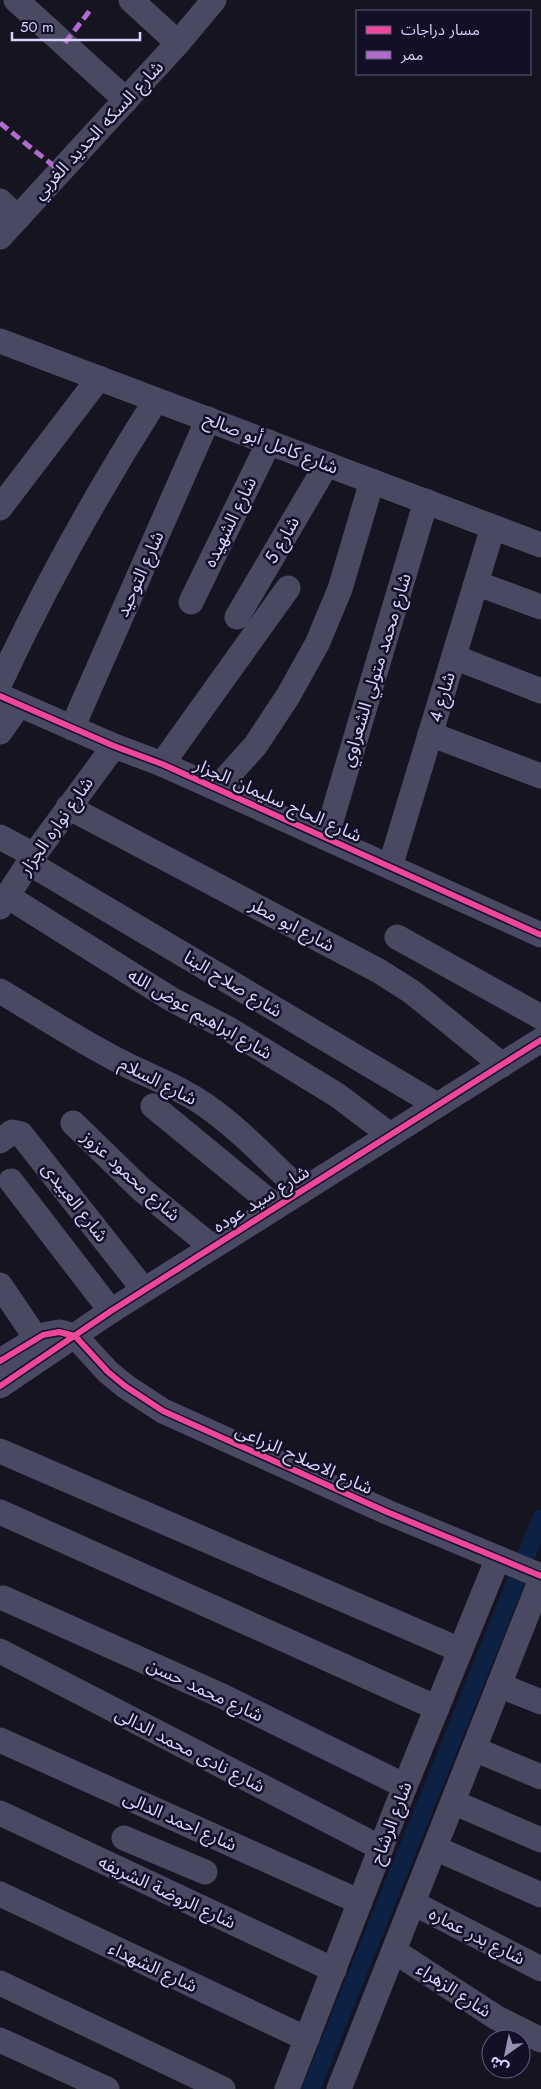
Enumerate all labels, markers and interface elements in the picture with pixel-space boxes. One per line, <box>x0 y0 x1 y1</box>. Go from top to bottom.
scale bar <box>12 10 140 42</box>
legend <box>356 10 531 75</box>
text: 50 m <box>20 16 54 38</box>
text: مسار دراجات <box>401 19 480 41</box>
text: ممر <box>400 44 424 66</box>
street label: شارع السكه الحديد الغربي <box>27 55 170 206</box>
street label: شارع كامل أبو صالح <box>200 405 342 482</box>
street label: شارع الشهيده <box>197 473 264 572</box>
street label: شارع 5 <box>258 512 307 569</box>
street label: شارع التوحيد <box>110 527 171 622</box>
street label: شارع محمد متولي الشعراوي <box>334 570 419 770</box>
street label: شارع 4 <box>422 669 463 725</box>
street label: شارع الحاج سليمان الجزار <box>189 751 366 850</box>
street label: شارع نواره الجزار <box>12 772 100 882</box>
street label: شارع ابو مطر <box>244 891 339 959</box>
street label: شارع صلاح البنا <box>178 944 287 1025</box>
street label: شارع ابراهيم عوض الله <box>123 962 277 1067</box>
street label: شارع السلام <box>114 1050 201 1113</box>
street label: شارع محمود عزوز <box>74 1124 186 1228</box>
street label: شارع العبيدى <box>35 1157 114 1248</box>
street label: شارع سيد عوده <box>208 1159 315 1240</box>
street label: شارع الاصلاح الزراعى <box>231 1417 377 1502</box>
street label: شارع محمد حسن <box>142 1652 268 1729</box>
street label: شارع نادى محمد الدالى <box>110 1701 270 1800</box>
street label: شارع الرشاح <box>363 1778 420 1869</box>
street label: شارع احمد الدالى <box>119 1784 241 1858</box>
street label: شارع الروضة الشريفه <box>94 1849 240 1936</box>
street label: شارع بدر عماره <box>424 1901 530 1972</box>
street label: شارع الشهداء <box>104 1935 202 2000</box>
street label: شارع الزهراء <box>411 1956 497 2025</box>
north arrow <box>481 2029 531 2079</box>
text: ش <box>485 2051 512 2079</box>

